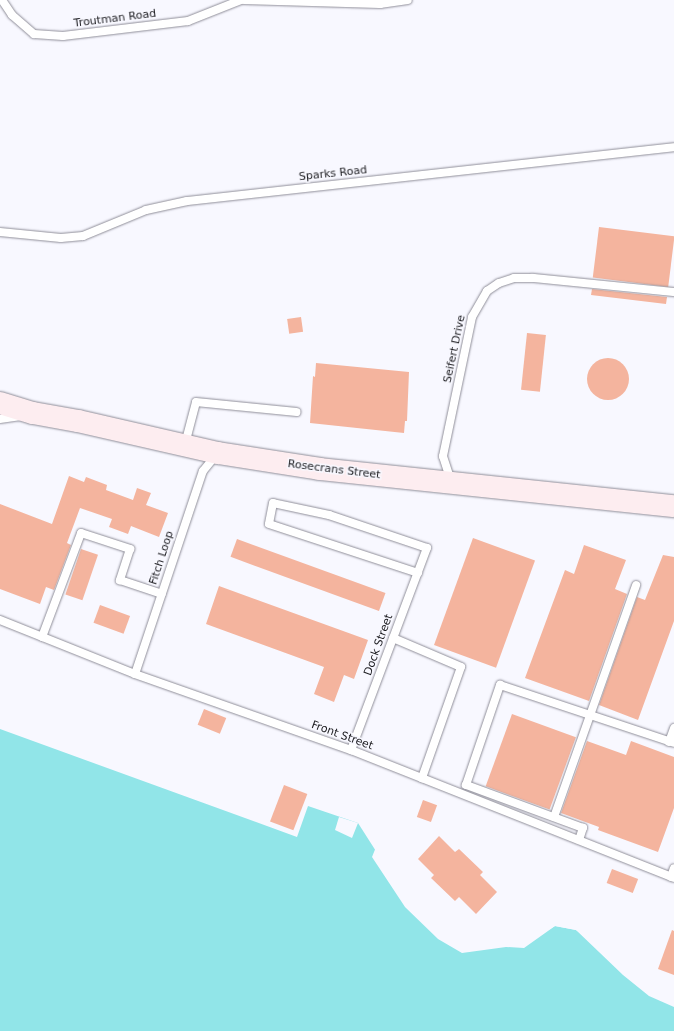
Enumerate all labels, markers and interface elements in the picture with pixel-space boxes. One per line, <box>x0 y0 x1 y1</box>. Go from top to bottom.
street label: Troutman Road <box>73 7 157 31</box>
street label: Sparks Road <box>298 164 368 184</box>
street label: Seifert Drive <box>441 314 469 384</box>
street label: Rosecrans Street <box>287 458 381 482</box>
street label: Fitch Loop <box>147 529 177 587</box>
street label: Dock Street <box>362 612 396 678</box>
street label: Front Street <box>309 719 375 753</box>

